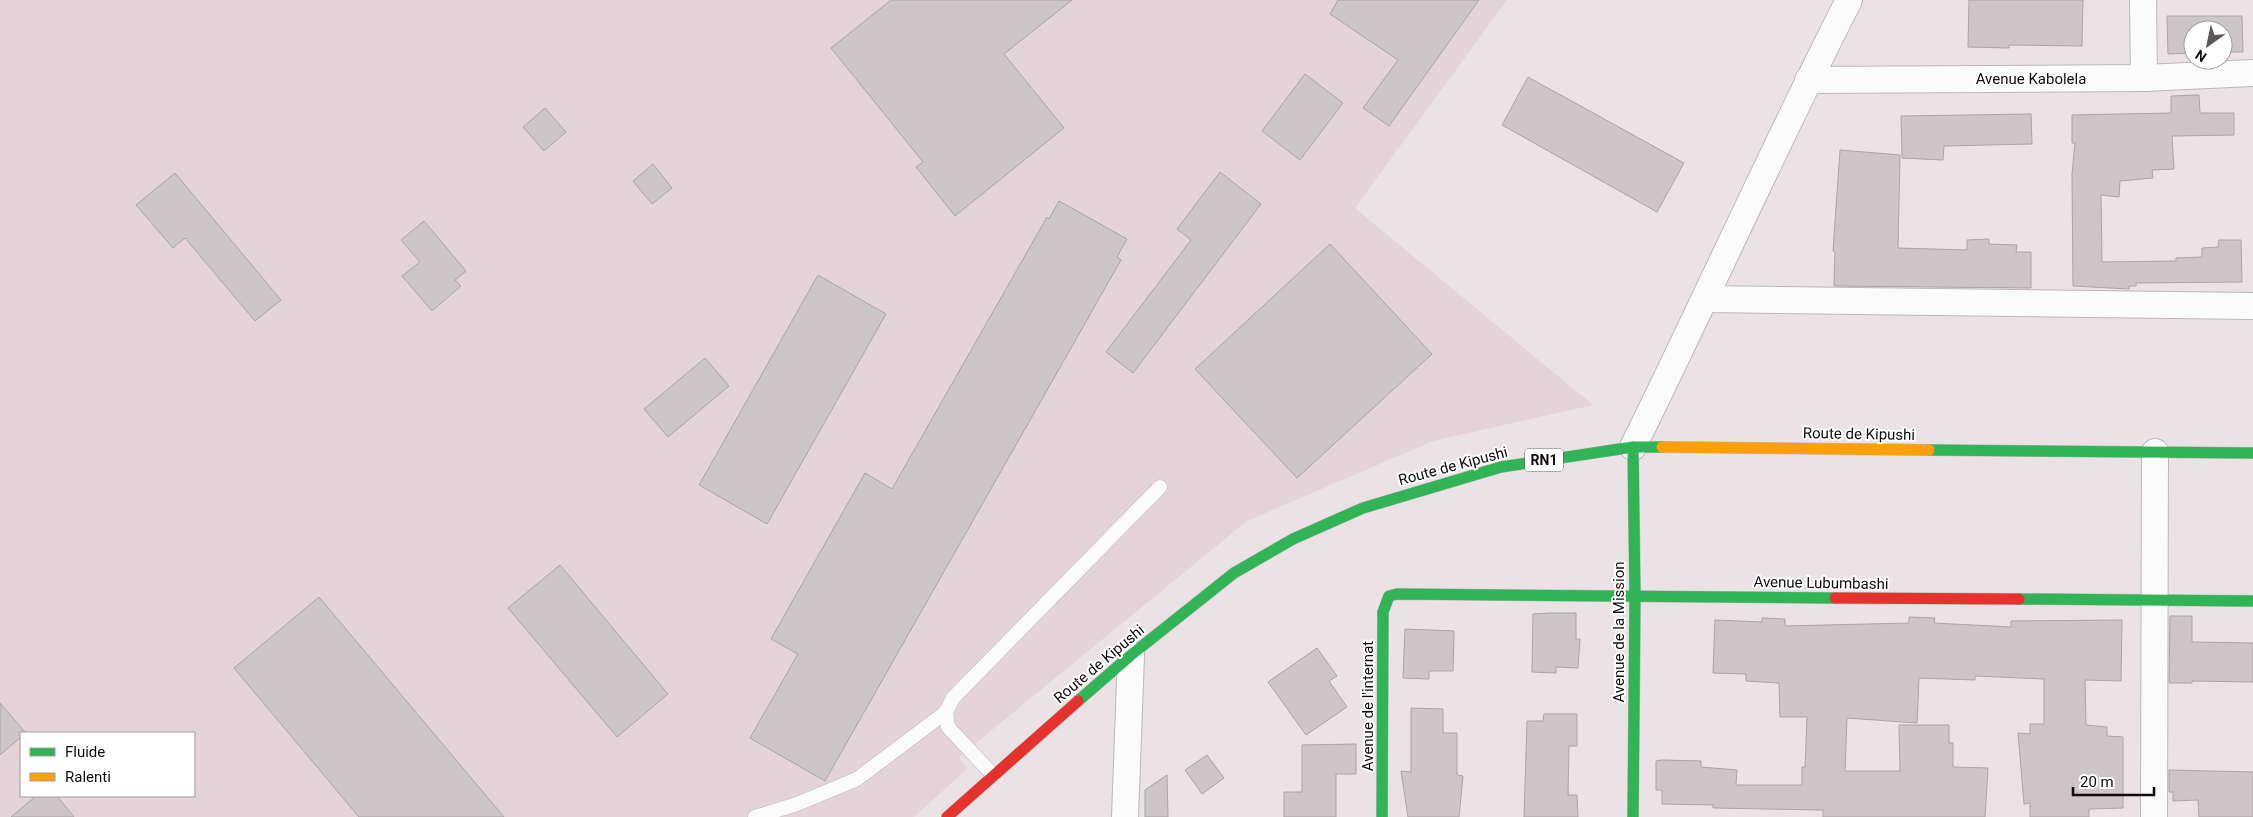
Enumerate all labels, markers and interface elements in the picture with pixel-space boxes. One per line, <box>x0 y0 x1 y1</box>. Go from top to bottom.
north arrow <box>2183 20 2233 70</box>
text: N <box>2192 46 2209 65</box>
street label: Avenue Kabolela <box>1976 70 2086 88</box>
street label: Route de Kipushi <box>1803 424 1915 444</box>
street label: Route de Kipushi <box>1396 443 1510 489</box>
road number: RN1 <box>1525 448 1563 472</box>
street label: Avenue de la Mission <box>1610 561 1628 703</box>
street label: Avenue Lubumbashi <box>1753 573 1889 593</box>
street label: Route de Kipushi <box>1050 621 1148 707</box>
street label: Avenue de l'internat <box>1359 641 1377 771</box>
legend <box>20 732 195 797</box>
text: Fluide <box>65 743 105 761</box>
scale bar <box>2073 764 2154 796</box>
text: Ralenti <box>65 768 111 786</box>
text: 20 m <box>2080 773 2114 791</box>

